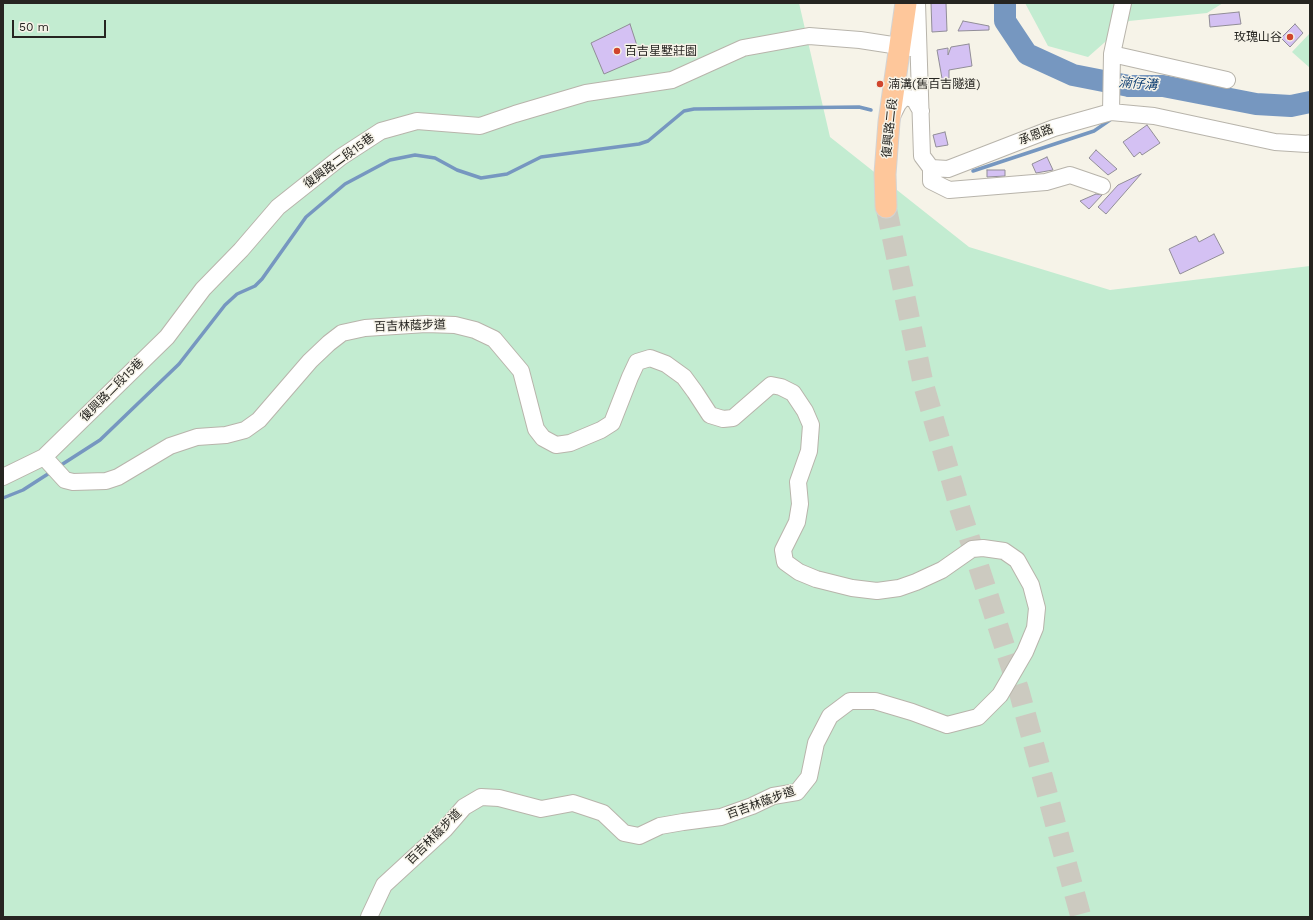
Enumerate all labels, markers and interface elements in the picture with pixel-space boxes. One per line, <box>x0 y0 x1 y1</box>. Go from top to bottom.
scale bar <box>14 12 108 38</box>
text: 50 m <box>19 20 49 34</box>
place label: 玫瑰山谷 <box>1234 30 1282 44</box>
marker: 玫瑰山谷 <box>1285 32 1295 42</box>
place label: 百吉星墅莊園 <box>625 44 697 58</box>
marker: 百吉星墅莊園 <box>612 46 622 56</box>
water label: 湳仔溝 <box>1118 75 1158 93</box>
place label: 湳溝(舊百吉隧道) <box>888 77 980 91</box>
marker: 湳溝(舊百吉隧道) <box>875 79 885 89</box>
street label: 復興路二段 <box>880 97 900 159</box>
street label: 承恩路 <box>1017 122 1055 148</box>
street label: 復興路二段15巷 <box>301 131 377 191</box>
street label: 百吉林蔭步道 <box>374 318 446 334</box>
street label: 復興路二段15巷 <box>77 355 147 425</box>
street label: 百吉林蔭步道 <box>725 784 797 822</box>
street label: 百吉林蔭步道 <box>403 806 465 868</box>

